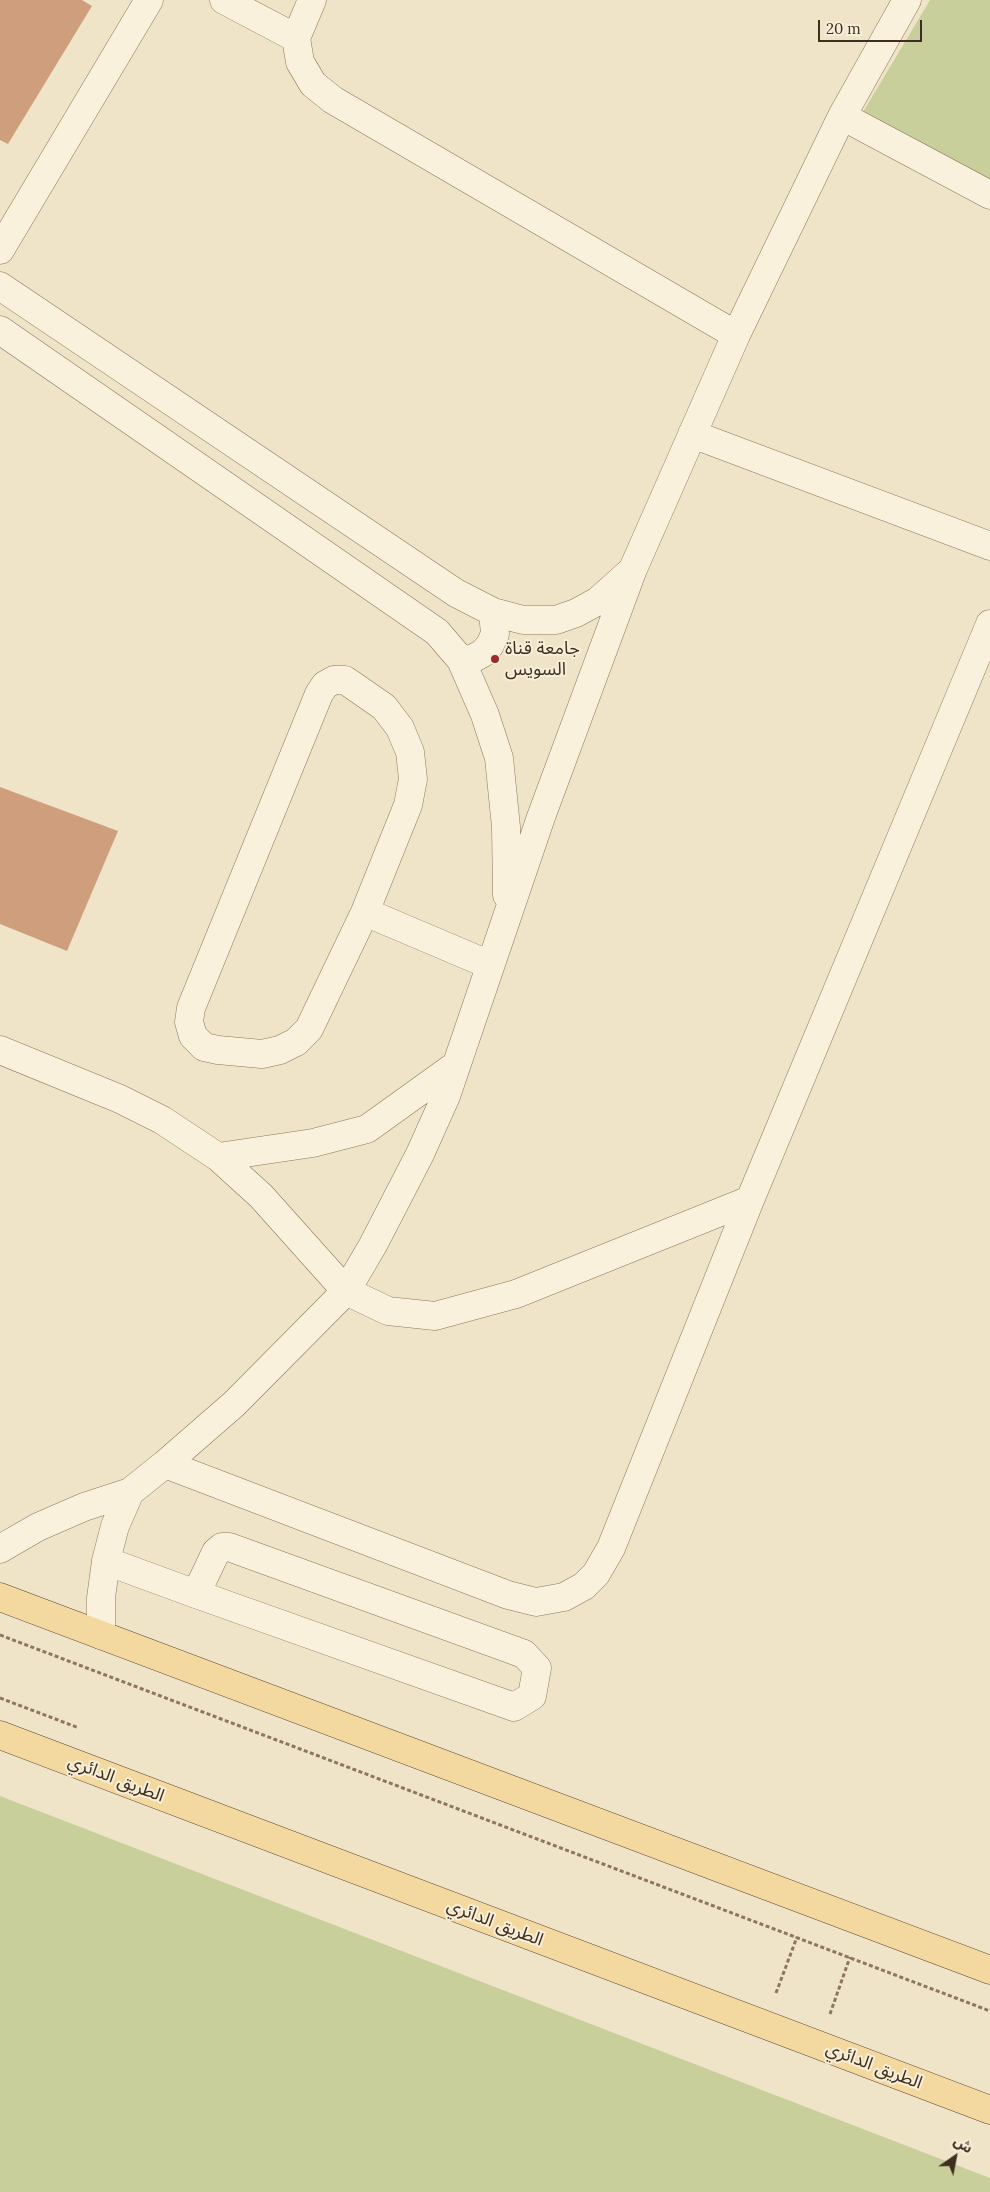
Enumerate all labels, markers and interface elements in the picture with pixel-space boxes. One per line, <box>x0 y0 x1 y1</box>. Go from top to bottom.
scale bar <box>820 10 924 42</box>
text: 20 m <box>826 19 861 38</box>
place label: جامعة قناة السويس <box>505 638 580 681</box>
marker: جامعة قناة السويس <box>489 653 501 665</box>
street label: الطريق الدائري <box>65 1751 167 1807</box>
street label: الطريق الدائري <box>444 1895 546 1951</box>
street label: الطريق الدائري <box>823 2038 925 2094</box>
north arrow <box>930 2132 980 2182</box>
text: ش <box>950 2132 976 2157</box>

